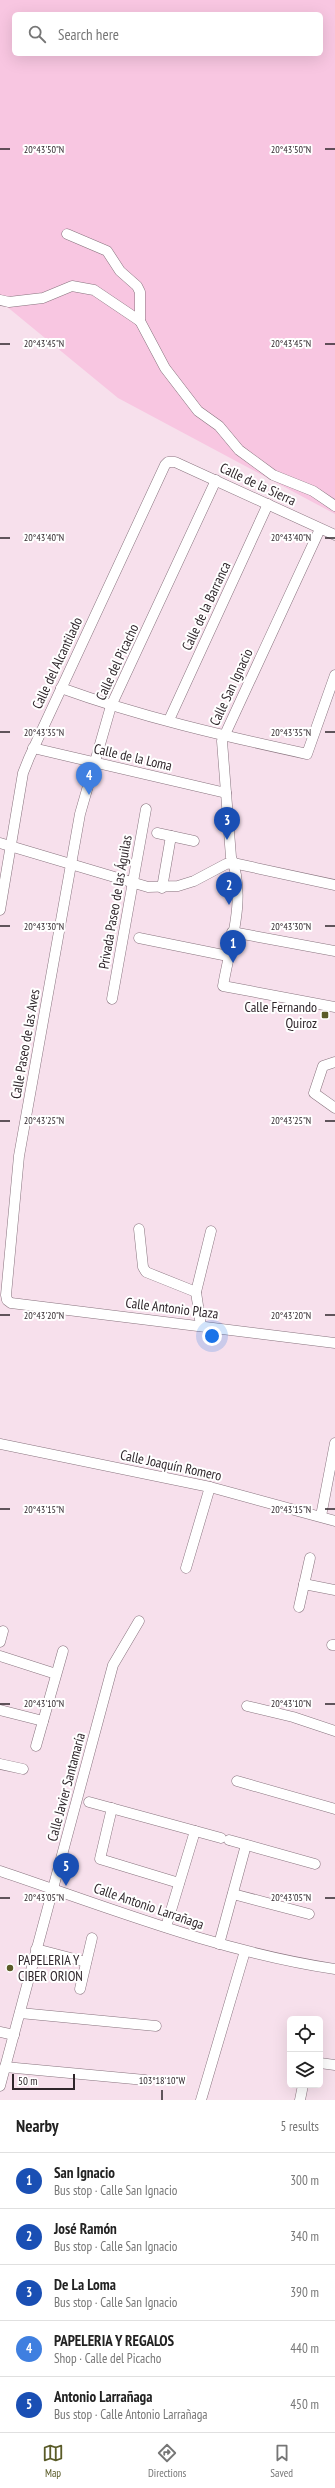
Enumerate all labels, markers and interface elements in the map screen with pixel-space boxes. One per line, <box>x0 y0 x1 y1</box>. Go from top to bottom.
search box <box>12 12 323 56</box>
icon: search <box>26 23 48 45</box>
text: Search here <box>58 25 119 44</box>
text: 20°43'50"N <box>24 143 64 156</box>
text: 20°43'50"N <box>271 143 311 156</box>
text: 20°43'45"N <box>24 337 64 350</box>
text: 20°43'45"N <box>271 337 311 350</box>
street label: Calle de la Sierra <box>217 459 299 509</box>
text: 20°43'40"N <box>24 531 64 544</box>
text: 20°43'40"N <box>271 531 311 544</box>
street label: Calle de la Barranca <box>178 559 234 653</box>
street label: Calle del Alcantilado <box>28 614 86 712</box>
street label: Calle del Picacho <box>91 621 143 703</box>
street label: Calle San Ignacio <box>205 646 257 728</box>
text: 20°43'35"N <box>24 726 64 739</box>
text: 20°43'35"N <box>271 726 311 739</box>
street label: Calle de la Loma <box>92 739 174 775</box>
pin: 4 <box>76 762 102 795</box>
pin: 3 <box>214 807 240 840</box>
street label: Privada Paseo de las Águilas <box>94 833 136 970</box>
pin: 2 <box>216 872 242 905</box>
text: 20°43'30"N <box>24 920 64 933</box>
text: 20°43'30"N <box>271 920 311 933</box>
pin: 1 <box>220 930 246 963</box>
street label: Calle Paseo de las Aves <box>6 987 44 1100</box>
place label: Calle Fernando Quiroz <box>244 998 317 1032</box>
marker: Calle Fernando Quiroz <box>320 1010 330 1020</box>
text: 20°43'25"N <box>24 1114 64 1127</box>
text: 20°43'25"N <box>271 1114 311 1127</box>
street label: Calle Antonio Plaza <box>125 1293 219 1323</box>
text: 20°43'20"N <box>24 1309 64 1322</box>
text: 20°43'20"N <box>271 1309 311 1322</box>
your location <box>202 1326 222 1346</box>
street label: Calle Joaquín Romero <box>119 1445 223 1485</box>
text: 20°43'15"N <box>24 1503 64 1516</box>
text: 20°43'15"N <box>271 1503 311 1516</box>
text: 20°43'10"N <box>24 1697 64 1710</box>
text: 20°43'10"N <box>271 1697 311 1710</box>
street label: Calle Javier Santamaría <box>43 1731 89 1843</box>
pin: 5 <box>53 1853 79 1886</box>
street label: Calle Antonio Larrañaga <box>92 1879 206 1933</box>
text: 20°43'05"N <box>24 1891 64 1904</box>
text: 20°43'05"N <box>271 1891 311 1904</box>
place label: PAPELERIA Y CIBER ORION <box>18 1951 83 1985</box>
marker: PAPELERIA Y CIBER ORION <box>5 1963 15 1973</box>
map controls <box>287 2016 323 2088</box>
button: locate <box>287 2016 323 2052</box>
button: layers <box>287 2052 323 2088</box>
scale bar <box>12 2072 75 2091</box>
text: 50 m <box>18 2074 37 2088</box>
text: 103°18'10"W <box>139 2074 186 2087</box>
text: Nearby <box>16 2115 59 2137</box>
text: 5 results <box>280 2118 319 2135</box>
text: San Ignacio <box>54 2163 115 2182</box>
text: 1 <box>26 2172 32 2189</box>
text: 300 m <box>290 2172 319 2189</box>
text: Bus stop · Calle San Ignacio <box>54 2182 177 2199</box>
text: José Ramón <box>54 2219 117 2238</box>
text: 2 <box>26 2228 32 2245</box>
text: 340 m <box>290 2228 319 2245</box>
text: Bus stop · Calle San Ignacio <box>54 2238 177 2255</box>
text: De La Loma <box>54 2275 116 2294</box>
text: 3 <box>26 2284 32 2301</box>
text: 390 m <box>290 2284 319 2301</box>
text: Bus stop · Calle San Ignacio <box>54 2294 177 2311</box>
text: PAPELERIA Y REGALOS <box>54 2331 174 2350</box>
text: 4 <box>26 2340 32 2357</box>
text: 440 m <box>290 2340 319 2357</box>
text: Shop · Calle del Picacho <box>54 2350 161 2367</box>
text: Antonio Larrañaga <box>54 2387 152 2406</box>
text: 5 <box>26 2396 32 2413</box>
text: 450 m <box>290 2396 319 2413</box>
text: Bus stop · Calle Antonio Larrañaga <box>54 2406 207 2423</box>
tab: Map <box>42 2442 64 2480</box>
tab: Directions <box>148 2442 186 2480</box>
tab: Saved <box>270 2442 293 2480</box>

